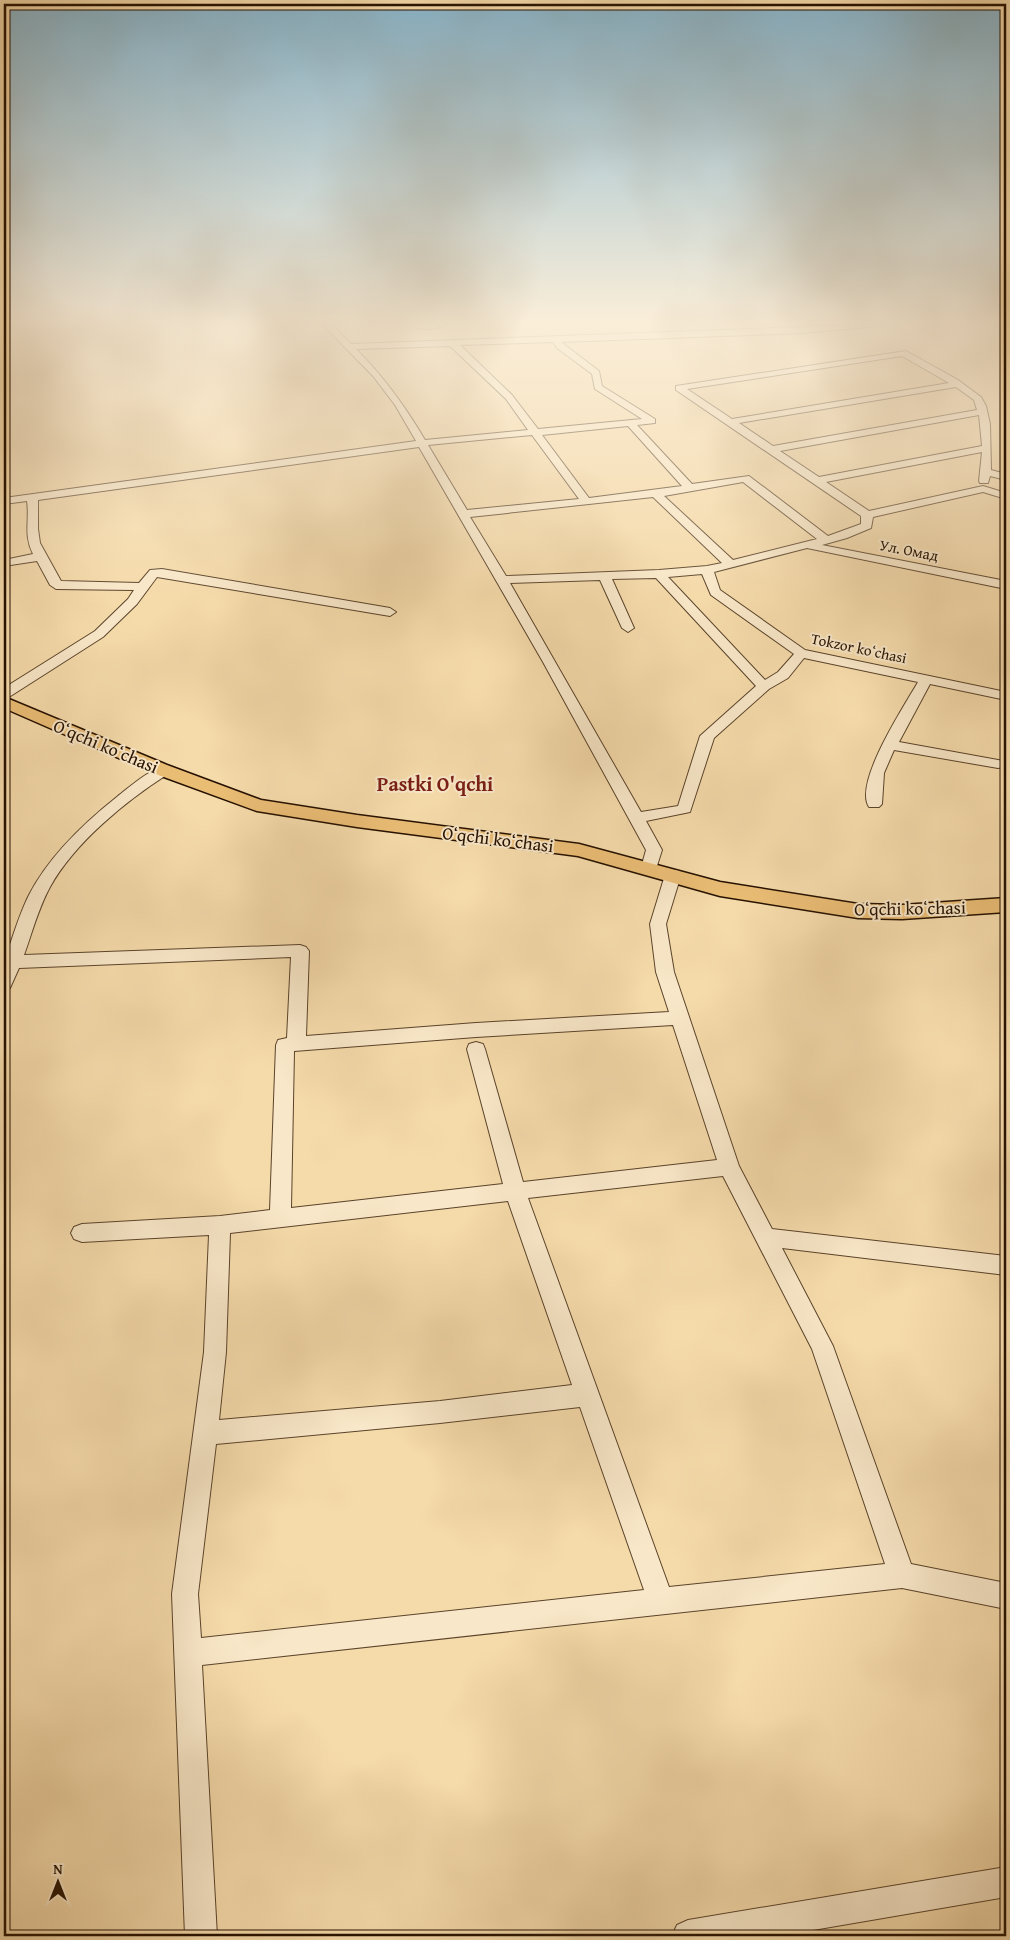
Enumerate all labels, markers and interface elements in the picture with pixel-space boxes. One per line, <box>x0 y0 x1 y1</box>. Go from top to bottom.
street label: Ул. Омад <box>878 534 940 566</box>
street label: Tokzor koʻchasi <box>809 628 909 668</box>
street label: Oʻqchi koʻchasi <box>49 712 163 780</box>
district label: Pastki O'qchi <box>377 769 493 798</box>
street label: Oʻqchi koʻchasi <box>441 819 555 859</box>
street label: Oʻqchi koʻchasi <box>854 894 966 922</box>
north arrow <box>32 1858 82 1908</box>
text: N <box>53 1859 63 1879</box>

